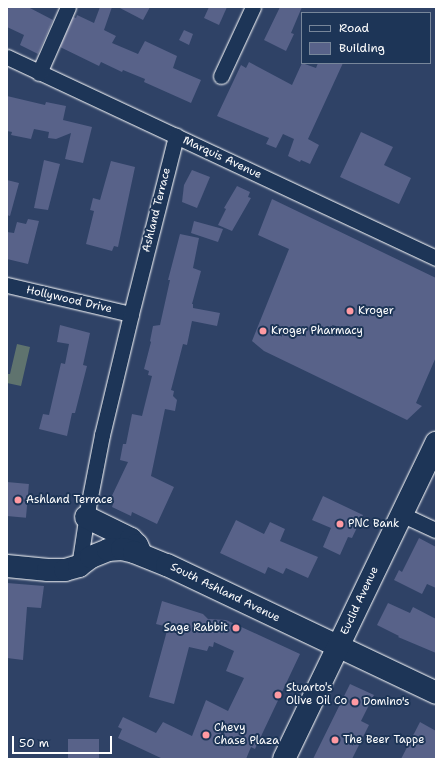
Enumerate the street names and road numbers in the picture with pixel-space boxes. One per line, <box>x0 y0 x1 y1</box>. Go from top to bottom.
street label: Marquis Avenue <box>181 134 263 182</box>
street label: Ashland Terrace <box>140 166 174 254</box>
street label: Hollywood Drive <box>25 284 113 316</box>
street label: South Ashland Avenue <box>168 561 282 625</box>
street label: Euclid Avenue <box>338 565 382 637</box>

